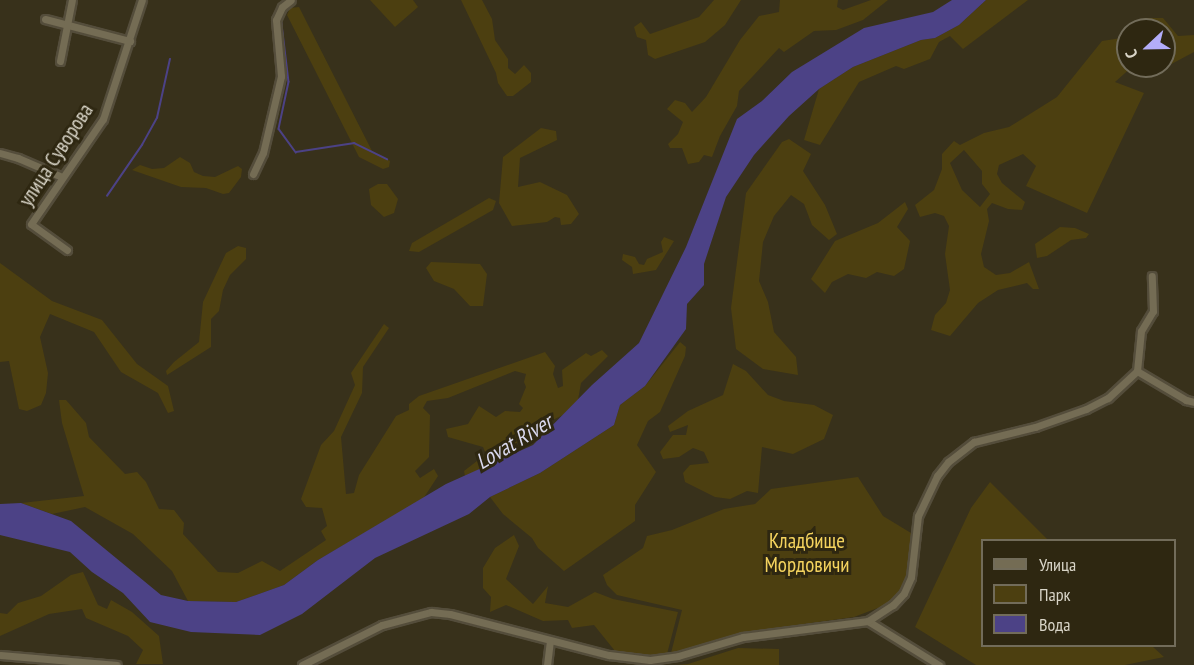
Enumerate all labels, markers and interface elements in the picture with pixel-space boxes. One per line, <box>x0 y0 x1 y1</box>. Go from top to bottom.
north arrow <box>1116 18 1176 78</box>
text: С <box>1121 47 1142 61</box>
street label: улица Суворова <box>13 99 99 211</box>
water label: Lovat River <box>471 409 557 475</box>
park label: Кладбище Мордовичи <box>764 528 850 578</box>
legend <box>981 539 1176 647</box>
text: Улица <box>1039 553 1076 576</box>
text: Парк <box>1039 583 1070 606</box>
text: Вода <box>1039 613 1070 636</box>

